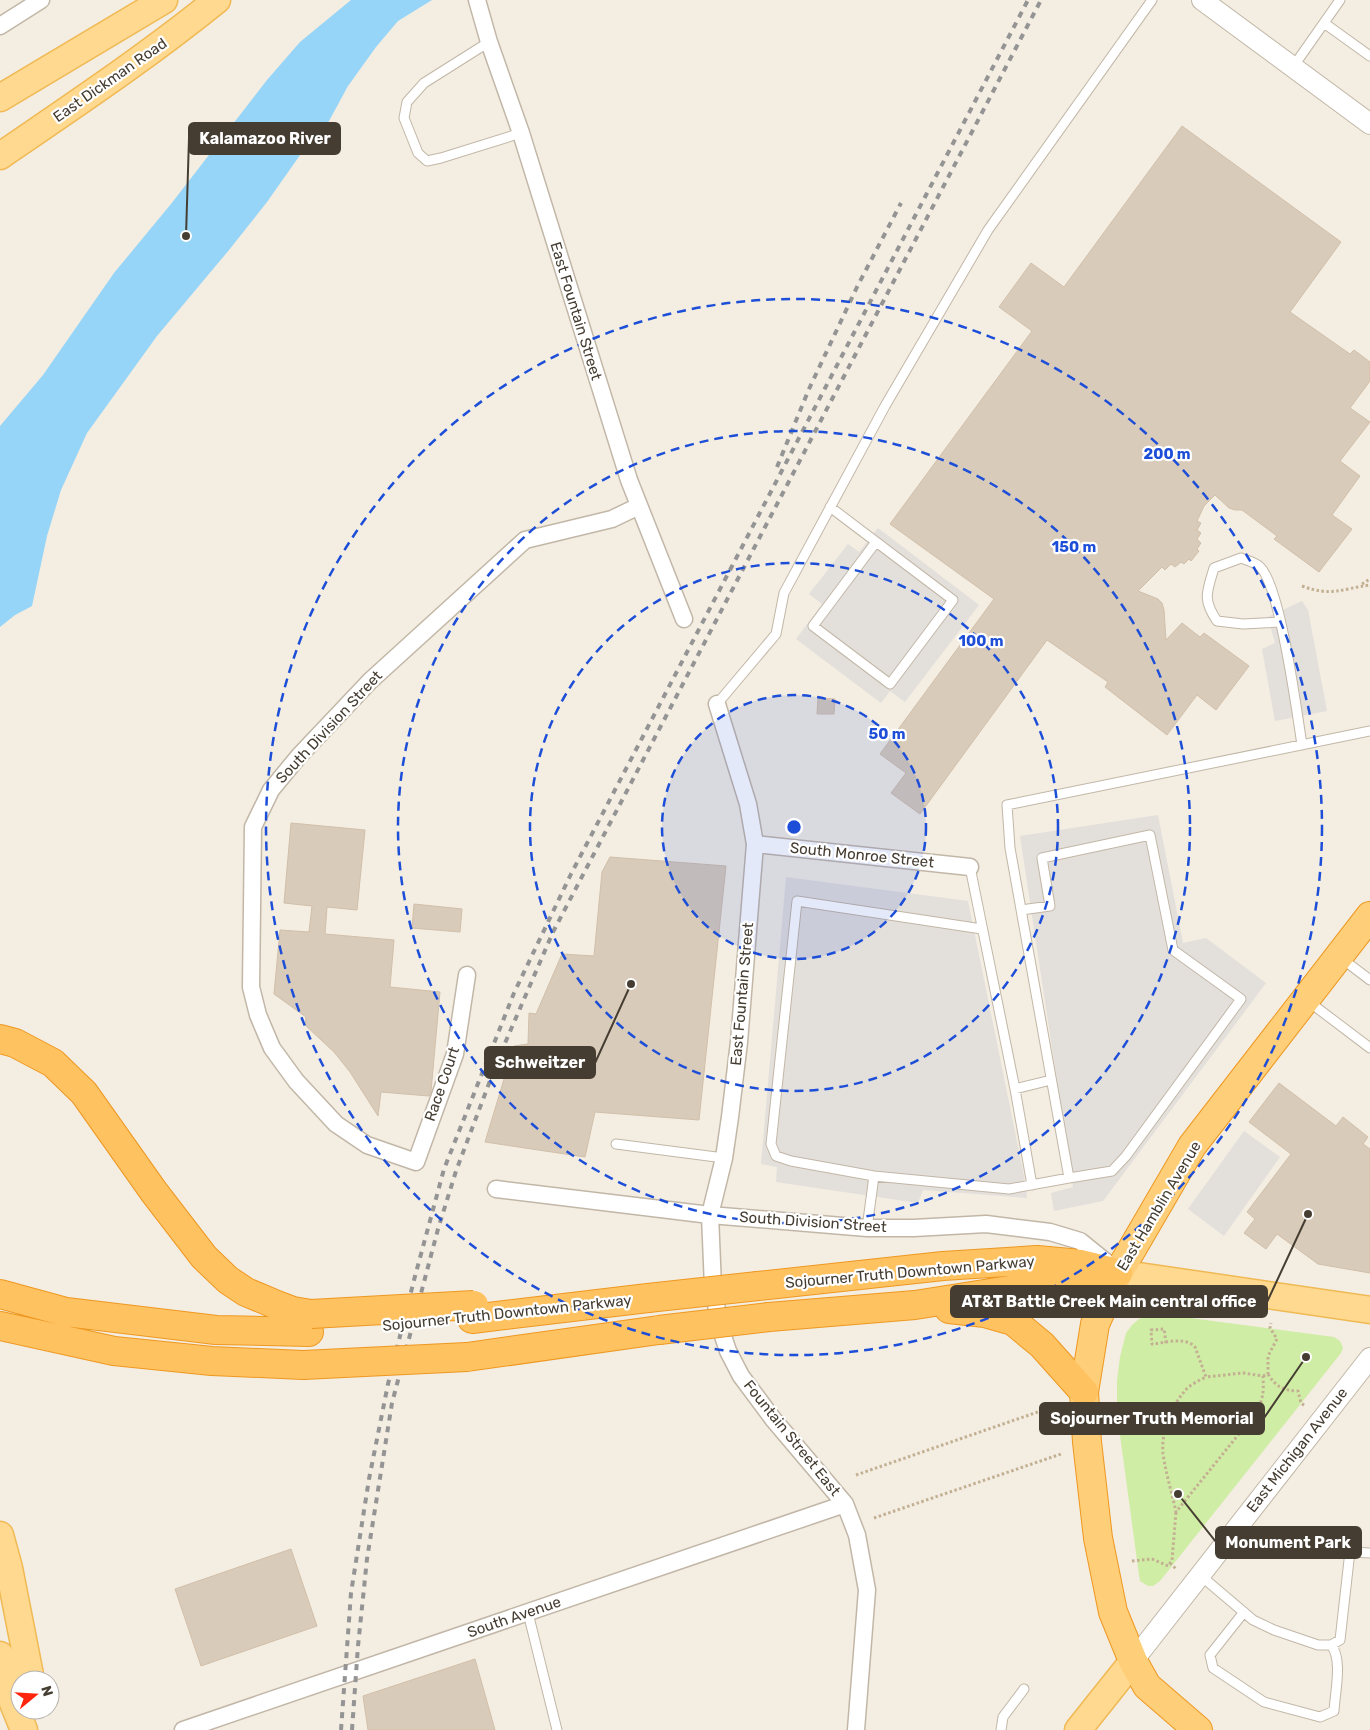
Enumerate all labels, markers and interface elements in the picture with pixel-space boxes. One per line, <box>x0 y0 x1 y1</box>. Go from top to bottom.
street label: East Dickman Road <box>50 34 170 126</box>
callout: Kalamazoo River <box>189 123 340 154</box>
text: Kalamazoo River <box>199 129 331 148</box>
street label: East Fountain Street <box>546 240 606 382</box>
text: 200 m <box>1143 445 1191 463</box>
text: 150 m <box>1052 538 1096 556</box>
text: 100 m <box>959 632 1003 650</box>
street label: South Division Street <box>272 667 386 787</box>
text: 50 m <box>869 725 905 743</box>
centre of rings <box>785 818 803 836</box>
street label: South Monroe Street <box>789 838 935 872</box>
street label: East Fountain Street <box>727 922 757 1066</box>
street label: Race Court <box>421 1044 463 1124</box>
callout: Schweitzer <box>485 1047 595 1078</box>
text: Schweitzer <box>495 1053 586 1072</box>
street label: East Hamblin Avenue <box>1113 1138 1205 1274</box>
street label: South Division Street <box>739 1208 887 1236</box>
street label: Sojourner Truth Downtown Parkway <box>785 1252 1035 1292</box>
callout: AT&T Battle Creek Main central office <box>951 1286 1267 1317</box>
street label: Sojourner Truth Downtown Parkway <box>382 1291 632 1335</box>
text: AT&T Battle Creek Main central office <box>962 1292 1256 1311</box>
street label: Fountain Street East <box>740 1377 844 1500</box>
street label: East Michigan Avenue <box>1243 1384 1351 1516</box>
callout: Sojourner Truth Memorial <box>1040 1403 1264 1434</box>
text: Sojourner Truth Memorial <box>1050 1409 1254 1428</box>
callout: Monument Park <box>1216 1527 1361 1558</box>
text: Monument Park <box>1225 1533 1351 1552</box>
street label: South Avenue <box>465 1593 563 1641</box>
north arrow <box>10 1670 60 1720</box>
text: N <box>37 1684 57 1699</box>

